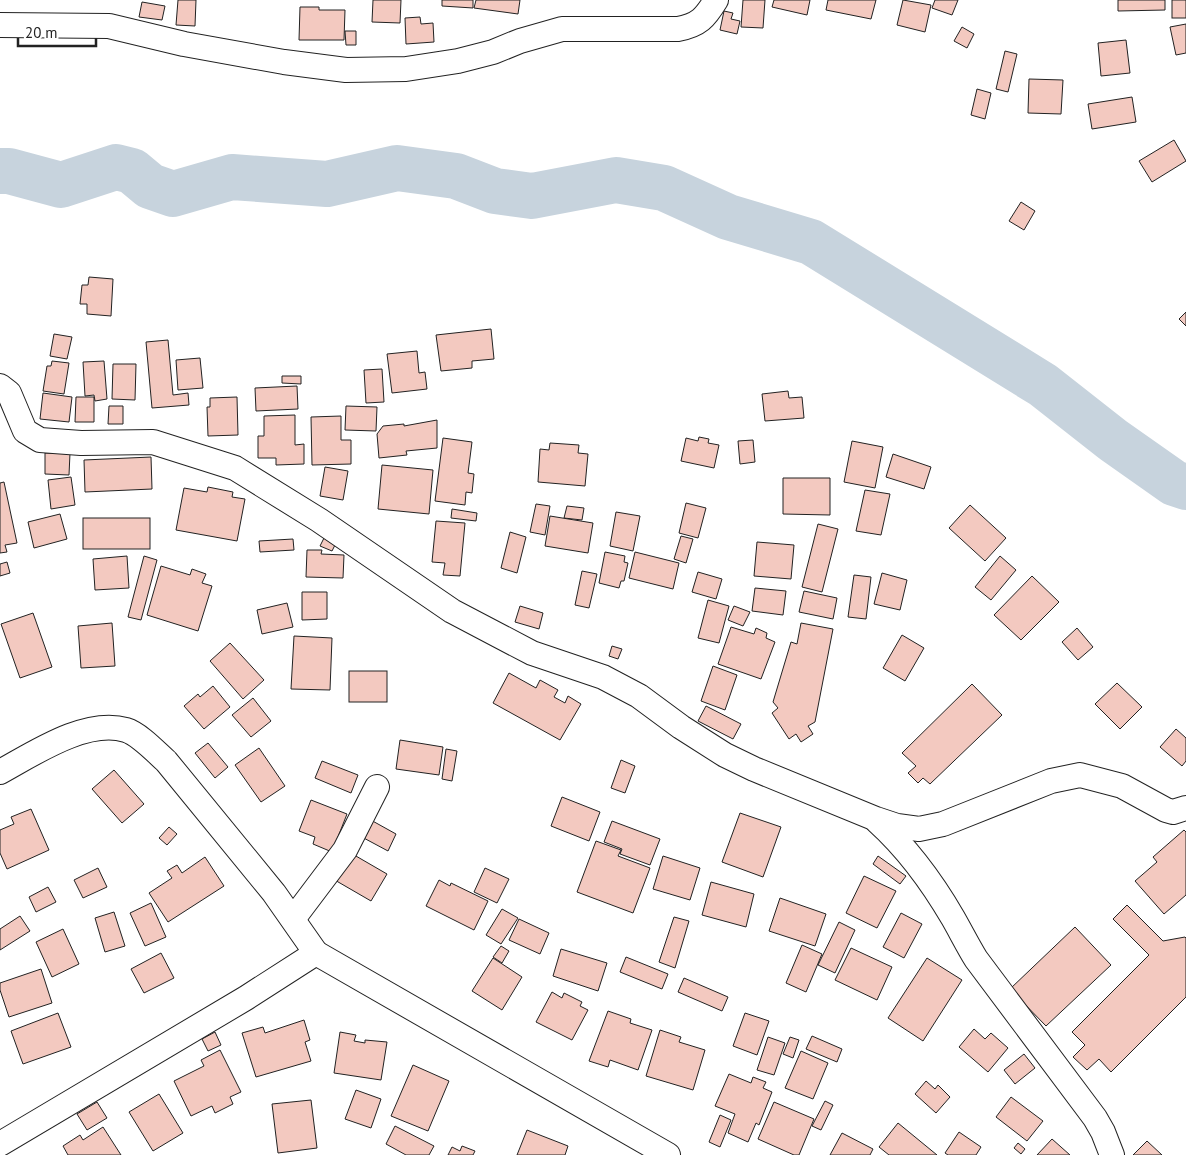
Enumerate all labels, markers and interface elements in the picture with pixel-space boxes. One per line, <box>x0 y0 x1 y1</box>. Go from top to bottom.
scale bar <box>18 15 95 47</box>
text: 20 m <box>25 23 58 42</box>

